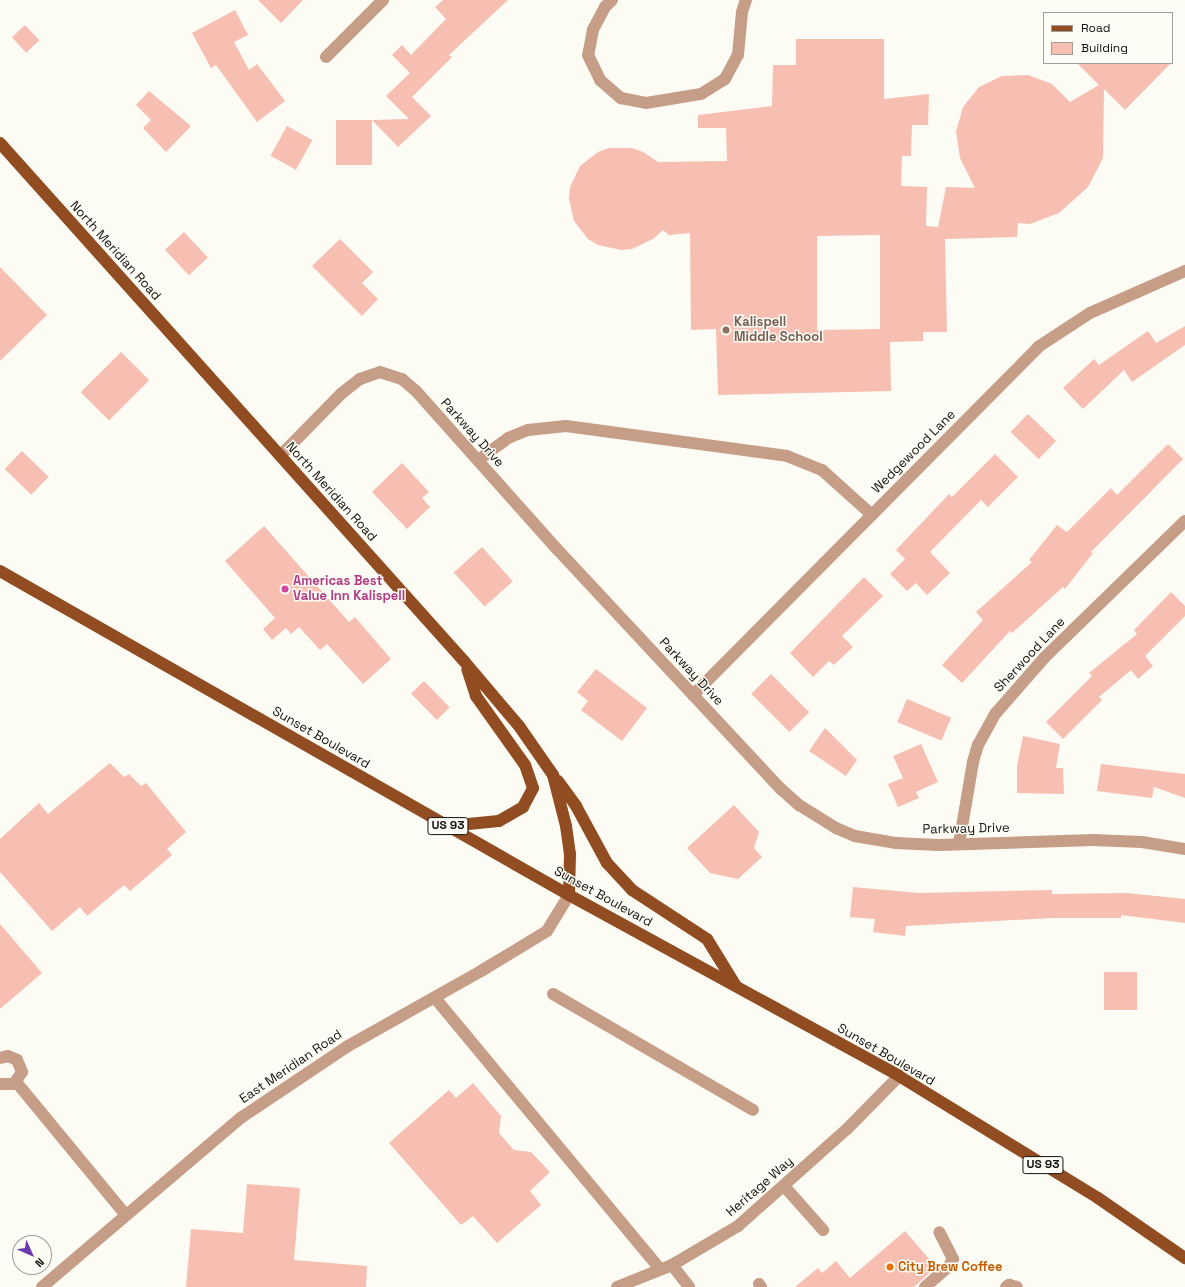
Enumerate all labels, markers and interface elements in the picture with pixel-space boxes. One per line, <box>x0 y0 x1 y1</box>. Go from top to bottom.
legend <box>1043 12 1173 64</box>
text: Road <box>1081 20 1110 36</box>
text: Building <box>1081 40 1128 56</box>
street label: North Meridian Road <box>66 198 164 304</box>
place label: Kalispell Middle School <box>734 315 823 346</box>
marker: Kalispell Middle School <box>721 325 731 335</box>
street label: Parkway Drive <box>437 395 507 471</box>
street label: Wedgewood Lane <box>869 407 959 497</box>
street label: North Meridian Road <box>282 439 380 545</box>
place label: Americas Best Value Inn Kalispell <box>293 574 405 605</box>
marker: Americas Best Value Inn Kalispell <box>280 584 290 594</box>
street label: Sherwood Lane <box>991 614 1069 696</box>
street label: Parkway Drive <box>656 635 726 709</box>
street label: Sunset Boulevard <box>269 704 373 772</box>
road number: US 93 <box>427 816 469 836</box>
street label: Parkway Drive <box>922 820 1010 838</box>
street label: Sunset Boulevard <box>551 864 655 930</box>
street label: Sunset Boulevard <box>834 1021 938 1089</box>
street label: East Meridian Road <box>237 1027 345 1107</box>
street label: Heritage Way <box>723 1154 797 1220</box>
road number: US 93 <box>1022 1155 1064 1175</box>
north arrow <box>12 1235 52 1275</box>
text: N <box>32 1255 47 1270</box>
place label: City Brew Coffee <box>898 1259 1002 1275</box>
marker: City Brew Coffee <box>885 1262 895 1272</box>

